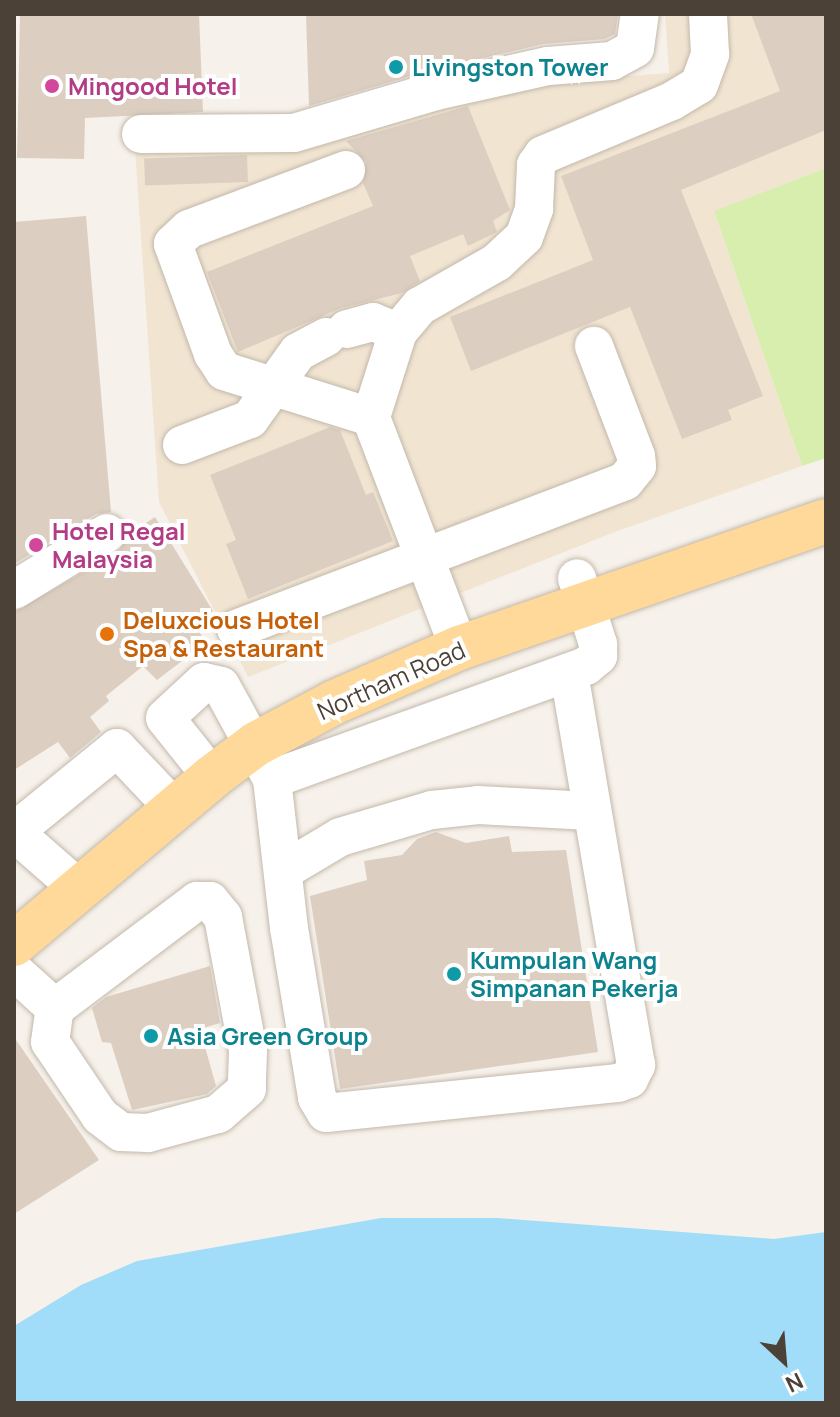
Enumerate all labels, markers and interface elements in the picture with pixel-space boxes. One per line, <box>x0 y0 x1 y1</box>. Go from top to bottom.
place label: Livingston Tower <box>412 53 608 81</box>
marker: Livingston Tower <box>387 58 405 76</box>
place label: Mingood Hotel <box>68 72 237 100</box>
marker: Mingood Hotel <box>43 77 61 95</box>
place label: Hotel Regal Malaysia <box>52 517 185 573</box>
marker: Hotel Regal Malaysia <box>27 536 45 554</box>
place label: Deluxcious Hotel Spa & Restaurant <box>123 606 324 662</box>
marker: Deluxcious Hotel Spa & Restaurant <box>98 625 116 643</box>
street label: Northam Road <box>313 635 469 725</box>
place label: Kumpulan Wang Simpanan Pekerja <box>470 946 678 1002</box>
marker: Kumpulan Wang Simpanan Pekerja <box>445 965 463 983</box>
place label: Asia Green Group <box>167 1022 368 1050</box>
marker: Asia Green Group <box>142 1027 160 1045</box>
north arrow <box>744 1321 824 1401</box>
text: N <box>781 1366 808 1400</box>

